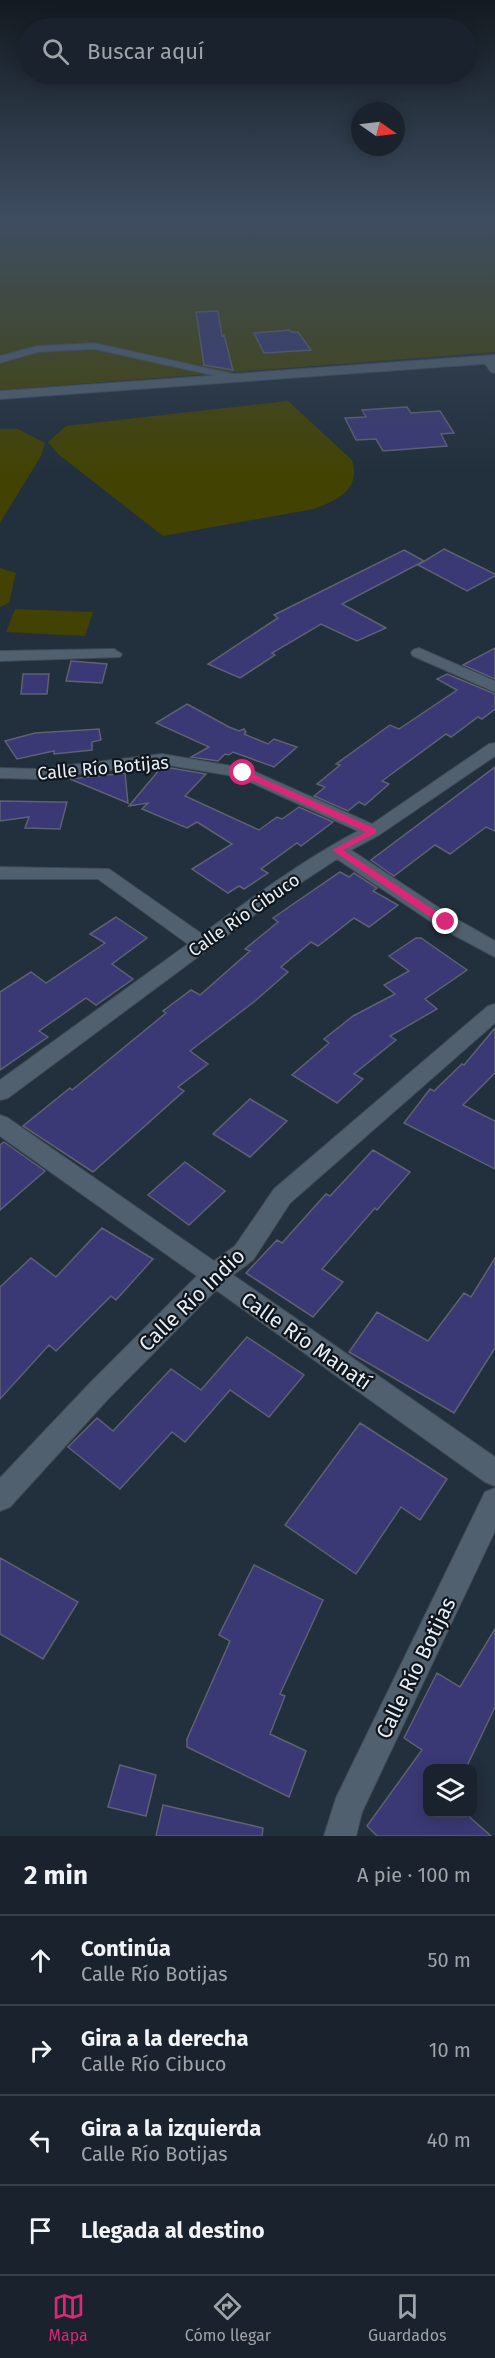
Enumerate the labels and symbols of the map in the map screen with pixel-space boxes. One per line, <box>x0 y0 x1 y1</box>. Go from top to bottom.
north arrow <box>351 102 405 156</box>
street label: Calle Río Botijas <box>36 751 170 785</box>
route start <box>229 759 255 785</box>
street label: Calle Río Cibuco <box>184 868 304 962</box>
route end <box>432 908 458 934</box>
street label: Calle Río Indio <box>133 1243 251 1357</box>
street label: Calle Río Manatí <box>236 1286 376 1396</box>
street label: Calle Río Botijas <box>371 1593 461 1743</box>

